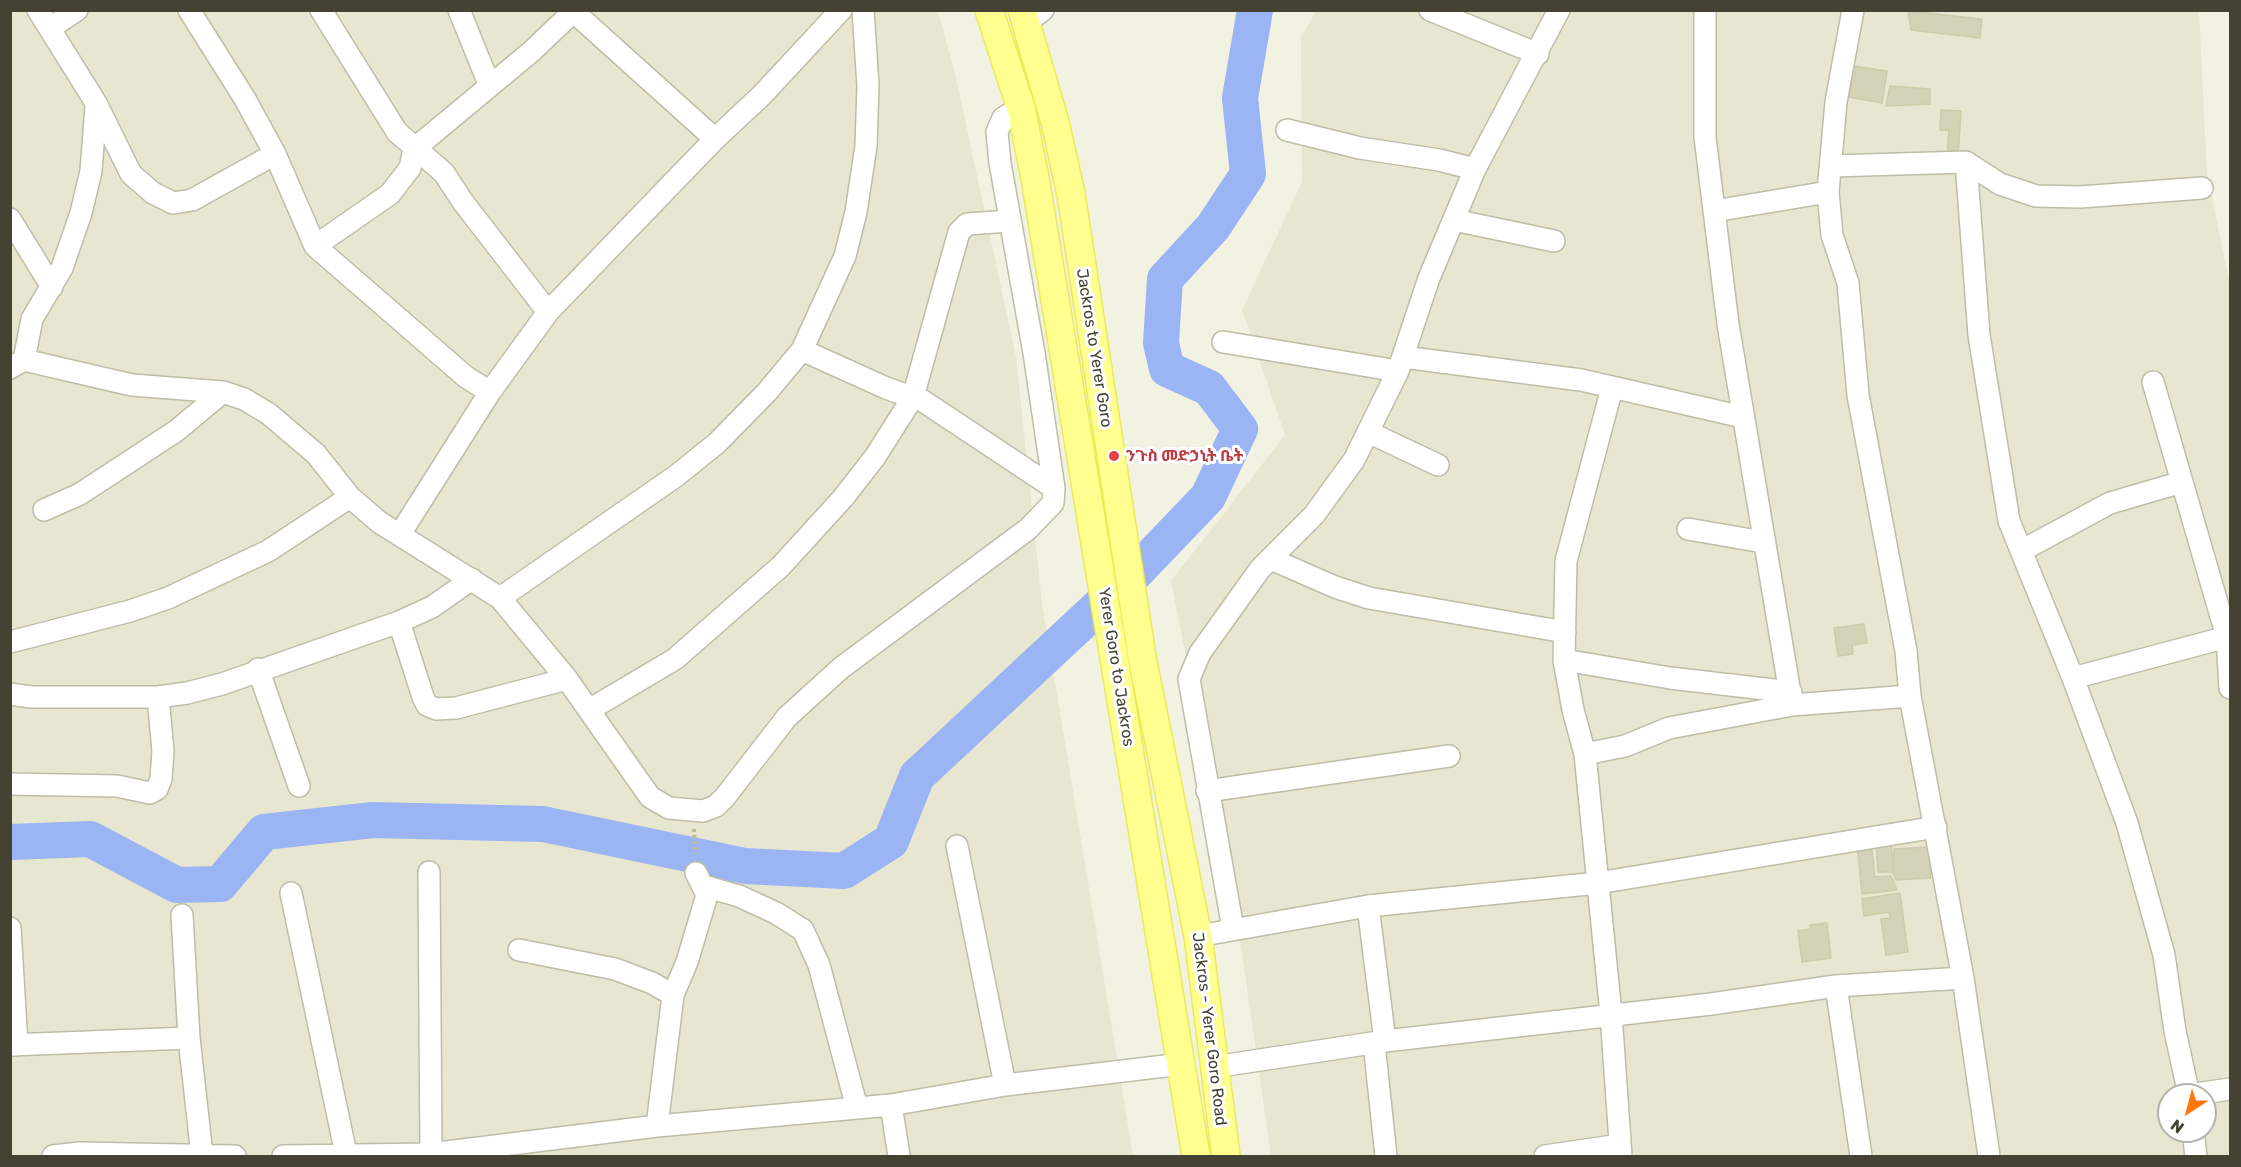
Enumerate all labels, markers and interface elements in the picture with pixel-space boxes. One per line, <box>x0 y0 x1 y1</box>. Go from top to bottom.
street label: Jackros to Yerer Goro <box>1072 267 1116 429</box>
place label: ንጉስ መድኃኒት ቤት <box>1126 446 1243 466</box>
marker: ንጉስ መድኃኒት ቤት <box>1107 449 1121 463</box>
street label: Yerer Goro to Jackros <box>1094 586 1138 748</box>
street label: Jackros - Yerer Goro Road <box>1188 931 1230 1127</box>
north arrow <box>2157 1083 2217 1143</box>
text: N <box>2167 1115 2188 1137</box>

